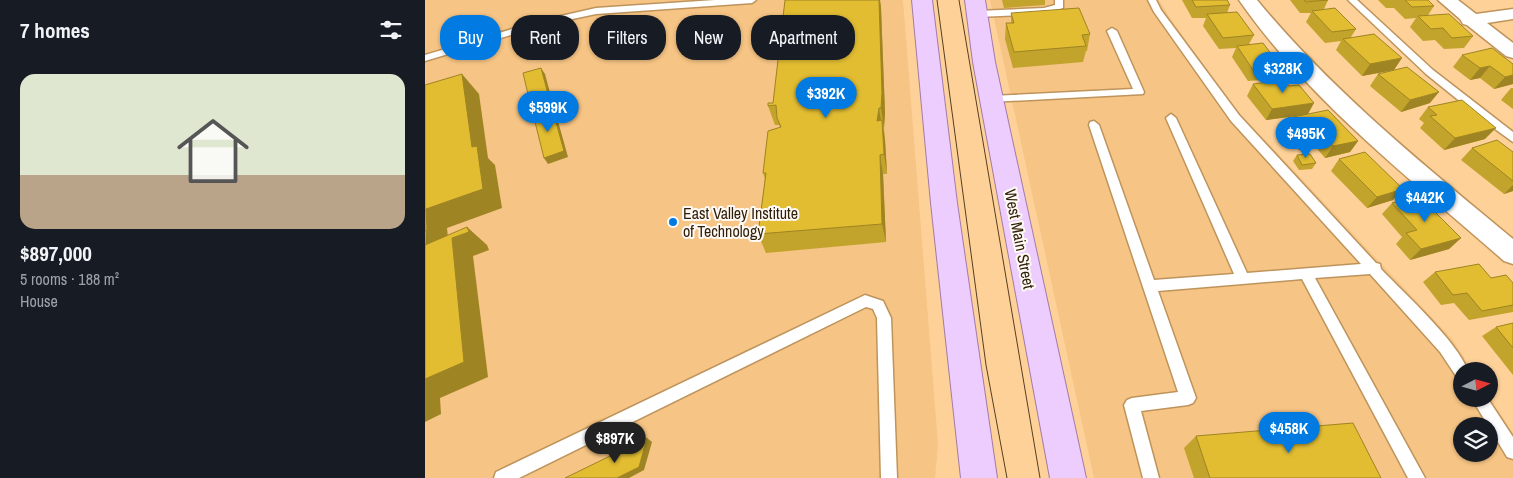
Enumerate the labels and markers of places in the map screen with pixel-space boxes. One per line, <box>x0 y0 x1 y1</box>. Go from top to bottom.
pin: $328K <box>1248 52 1318 94</box>
pin: $392K <box>791 76 861 119</box>
pin: $599K <box>513 90 583 133</box>
pin: $495K <box>1271 116 1341 159</box>
pin: $442K <box>1390 180 1460 223</box>
place label: East Valley Institute of Technology <box>683 202 798 242</box>
marker: East Valley Institute of Technology <box>667 216 679 228</box>
pin: $458K <box>1254 412 1324 454</box>
pin: $897K <box>580 422 650 464</box>

